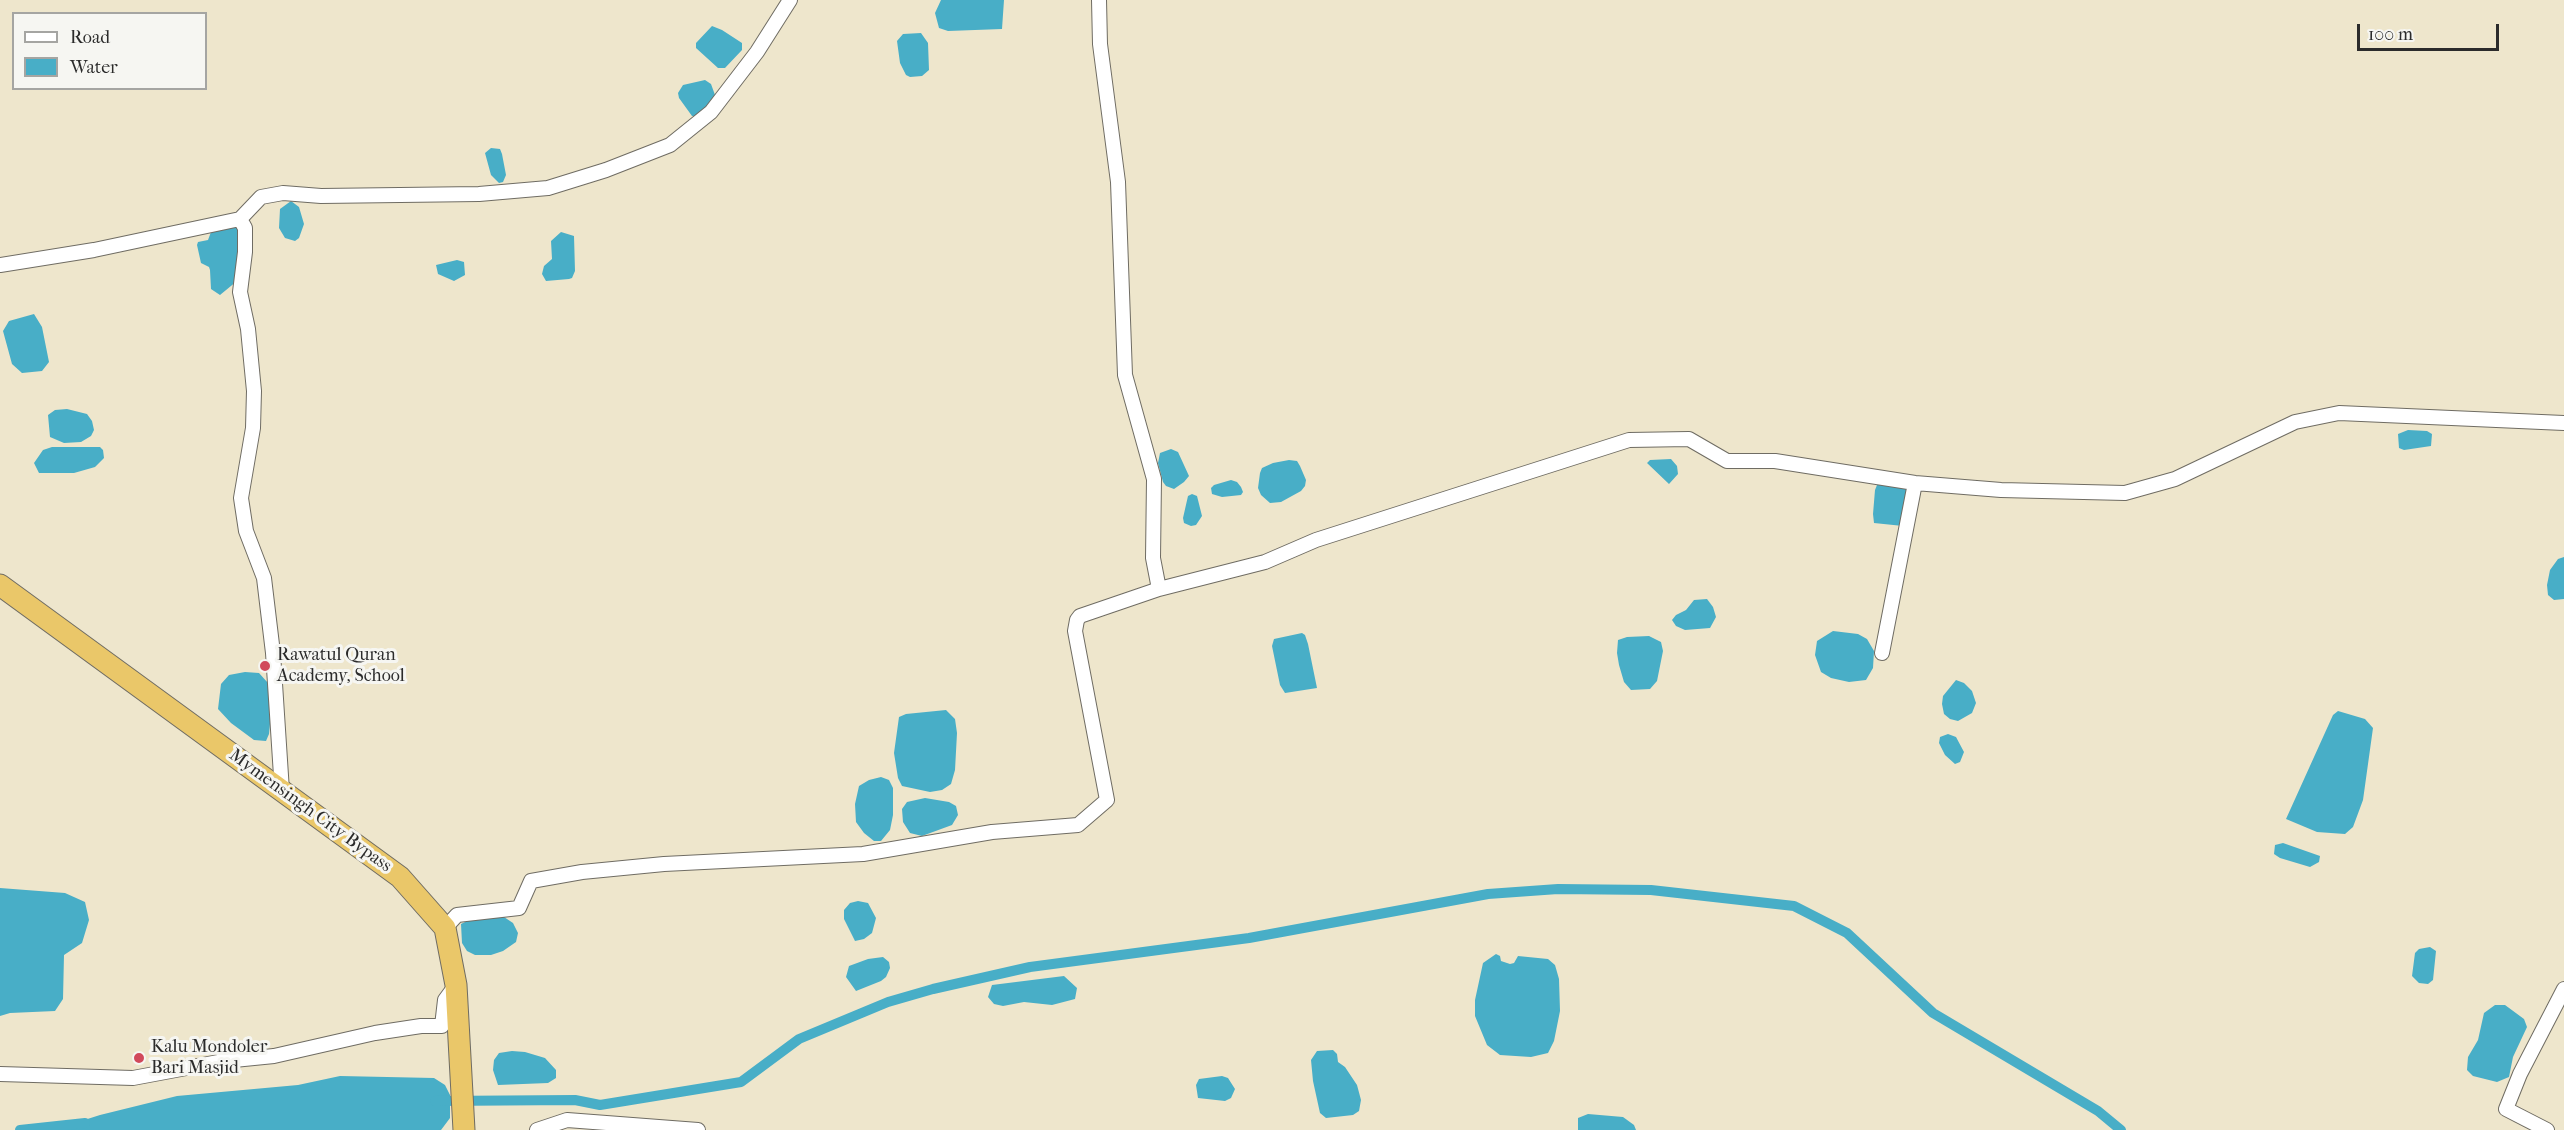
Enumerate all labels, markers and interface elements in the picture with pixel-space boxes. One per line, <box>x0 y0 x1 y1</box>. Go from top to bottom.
legend <box>12 12 207 90</box>
scale bar <box>2360 12 2502 50</box>
text: 100 m <box>2368 24 2413 45</box>
text: Road <box>70 27 110 48</box>
text: Water <box>70 57 118 78</box>
place label: Rawatul Quran Academy, School <box>277 645 405 688</box>
marker: Rawatul Quran Academy, School <box>258 659 272 673</box>
street label: Mymensingh City Bypass <box>225 745 395 877</box>
place label: Kalu Mondoler Bari Masjid <box>151 1037 267 1080</box>
marker: Kalu Mondoler Bari Masjid <box>132 1051 146 1065</box>

